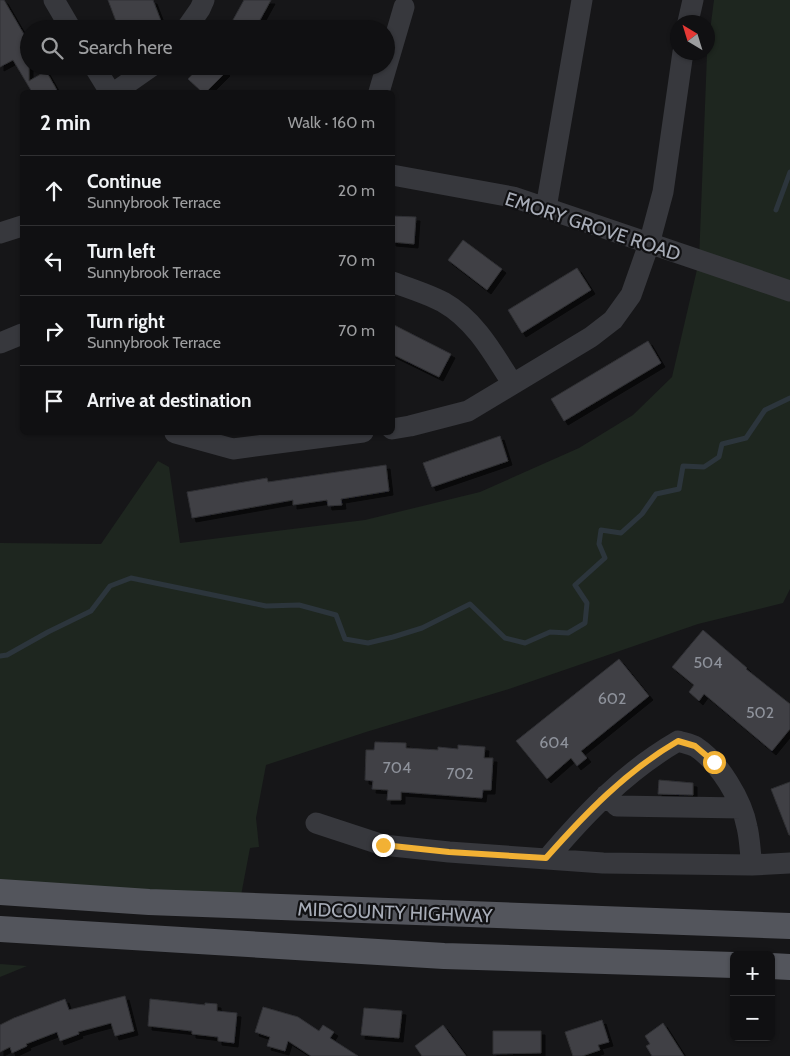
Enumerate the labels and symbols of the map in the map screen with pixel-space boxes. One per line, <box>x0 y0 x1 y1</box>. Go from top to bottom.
north arrow <box>670 15 715 60</box>
street label: EMORY GROVE ROAD <box>502 187 684 266</box>
house number: 504 <box>693 653 723 672</box>
house number: 602 <box>598 689 626 708</box>
house number: 502 <box>746 703 774 722</box>
house number: 604 <box>539 733 569 752</box>
route start <box>703 751 726 774</box>
house number: 704 <box>383 758 411 777</box>
house number: 702 <box>446 764 474 783</box>
route end <box>372 834 395 857</box>
street label: MIDCOUNTY HIGHWAY <box>297 898 493 927</box>

